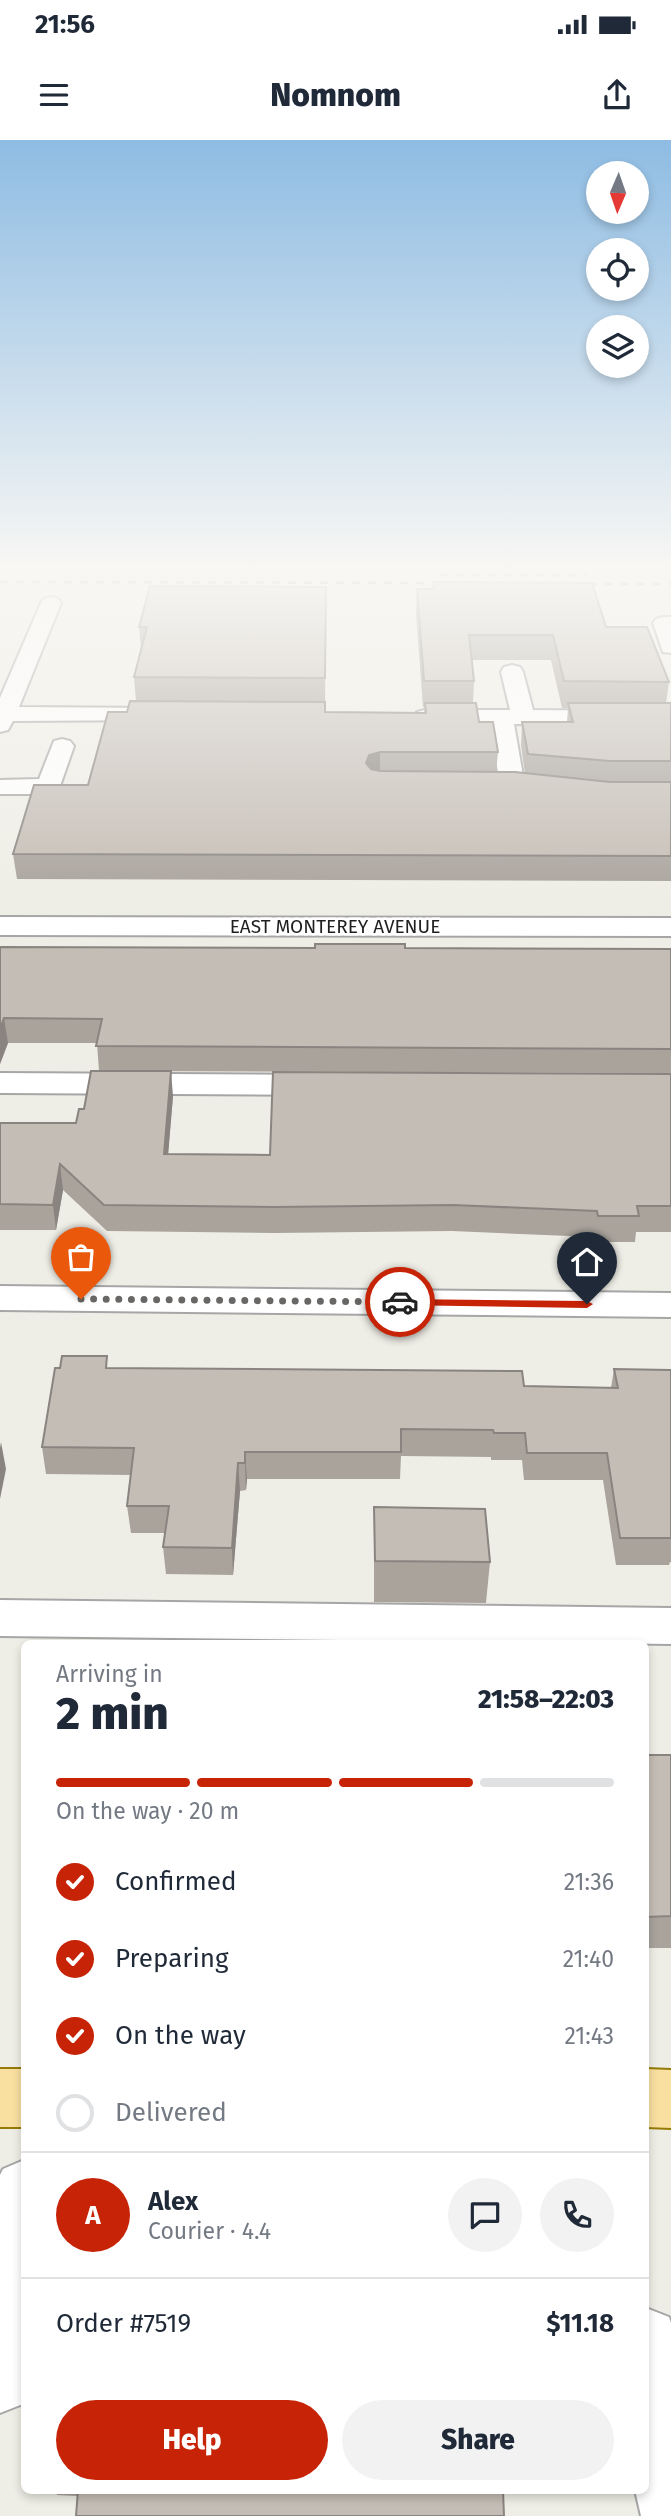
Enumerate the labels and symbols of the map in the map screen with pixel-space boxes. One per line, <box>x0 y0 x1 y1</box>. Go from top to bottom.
north arrow <box>586 161 649 224</box>
street label: EAST MONTEREY AVENUE <box>230 915 440 938</box>
pin <box>51 1227 111 1299</box>
pin <box>557 1232 617 1304</box>
courier <box>365 1267 435 1337</box>

